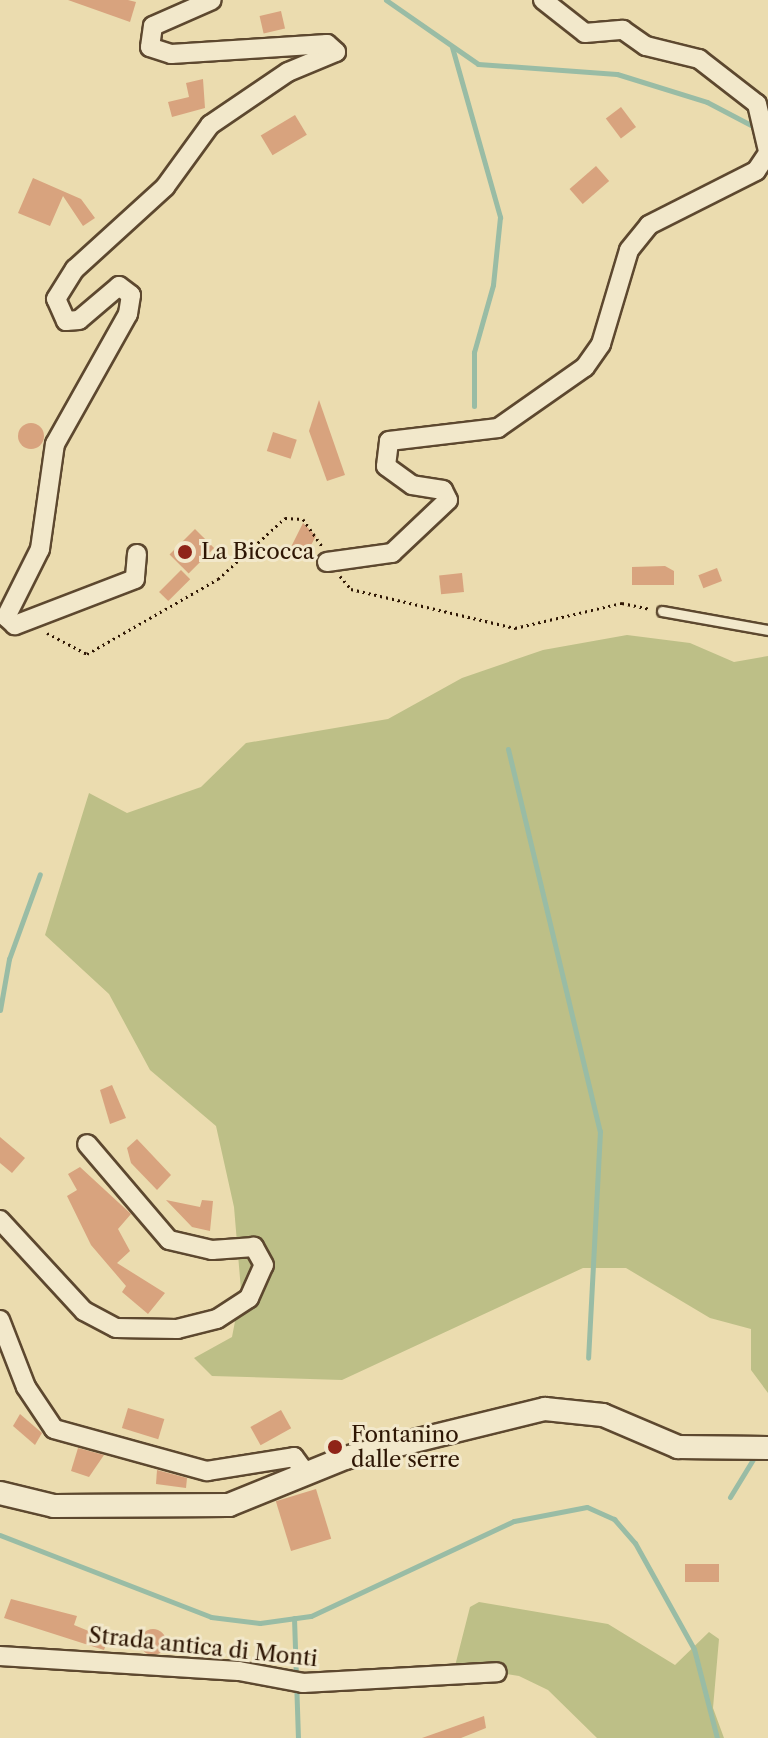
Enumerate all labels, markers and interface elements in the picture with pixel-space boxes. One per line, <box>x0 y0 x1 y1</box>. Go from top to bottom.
place label: La Bicocca <box>201 539 315 565</box>
marker: La Bicocca <box>176 543 194 561</box>
place label: Fontanino dalle serre <box>351 1421 460 1472</box>
marker: Fontanino dalle serre <box>326 1438 344 1456</box>
street label: Strada antica di Monti <box>87 1622 319 1672</box>

